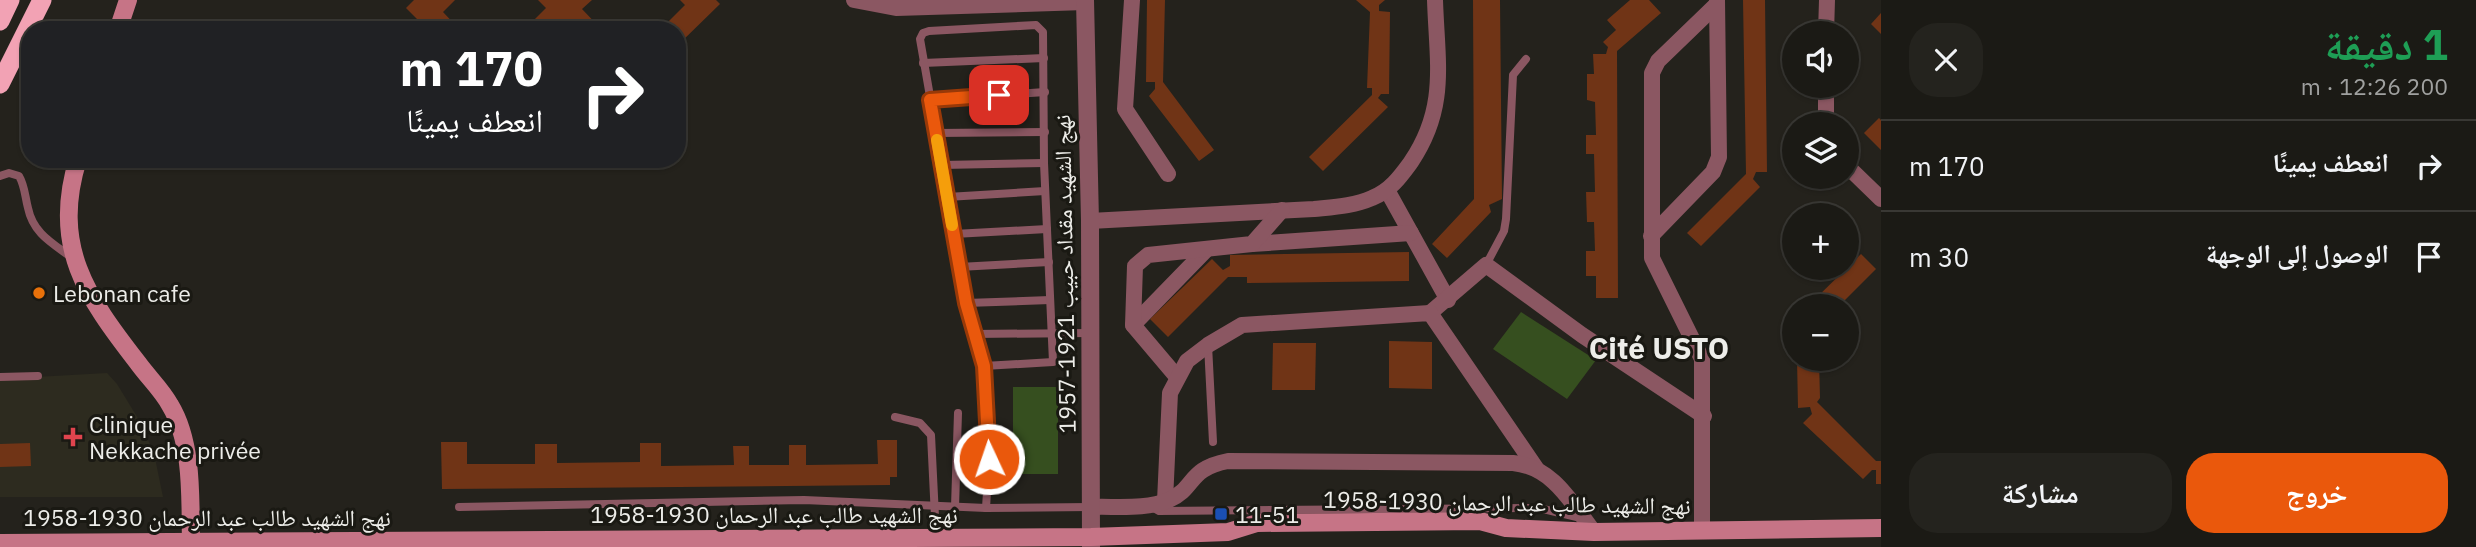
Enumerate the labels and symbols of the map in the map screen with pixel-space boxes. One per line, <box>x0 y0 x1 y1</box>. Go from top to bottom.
pin <box>969 65 1029 125</box>
street label: نهج الشهيد مقداد حبيب 1921-1957 <box>1046 114 1083 434</box>
place label: Lebonan cafe <box>53 278 191 308</box>
marker: Lebonan cafe <box>31 285 47 301</box>
district label: Cité USTO <box>1589 328 1729 367</box>
place label: Clinique Nekkache privée <box>89 409 261 465</box>
position arrow <box>952 422 1026 496</box>
marker: Clinique Nekkache privée <box>63 427 83 447</box>
street label: نهج الشهيد طالب عبد الرحمان 1930-1958 <box>1323 484 1691 521</box>
street label: نهج الشهيد طالب عبد الرحمان 1930-1958 <box>590 499 958 530</box>
place label: 11-51 <box>1235 499 1299 529</box>
street label: نهج الشهيد طالب عبد الرحمان 1930-1958 <box>23 502 391 533</box>
marker: 11-51 <box>1213 506 1229 522</box>

